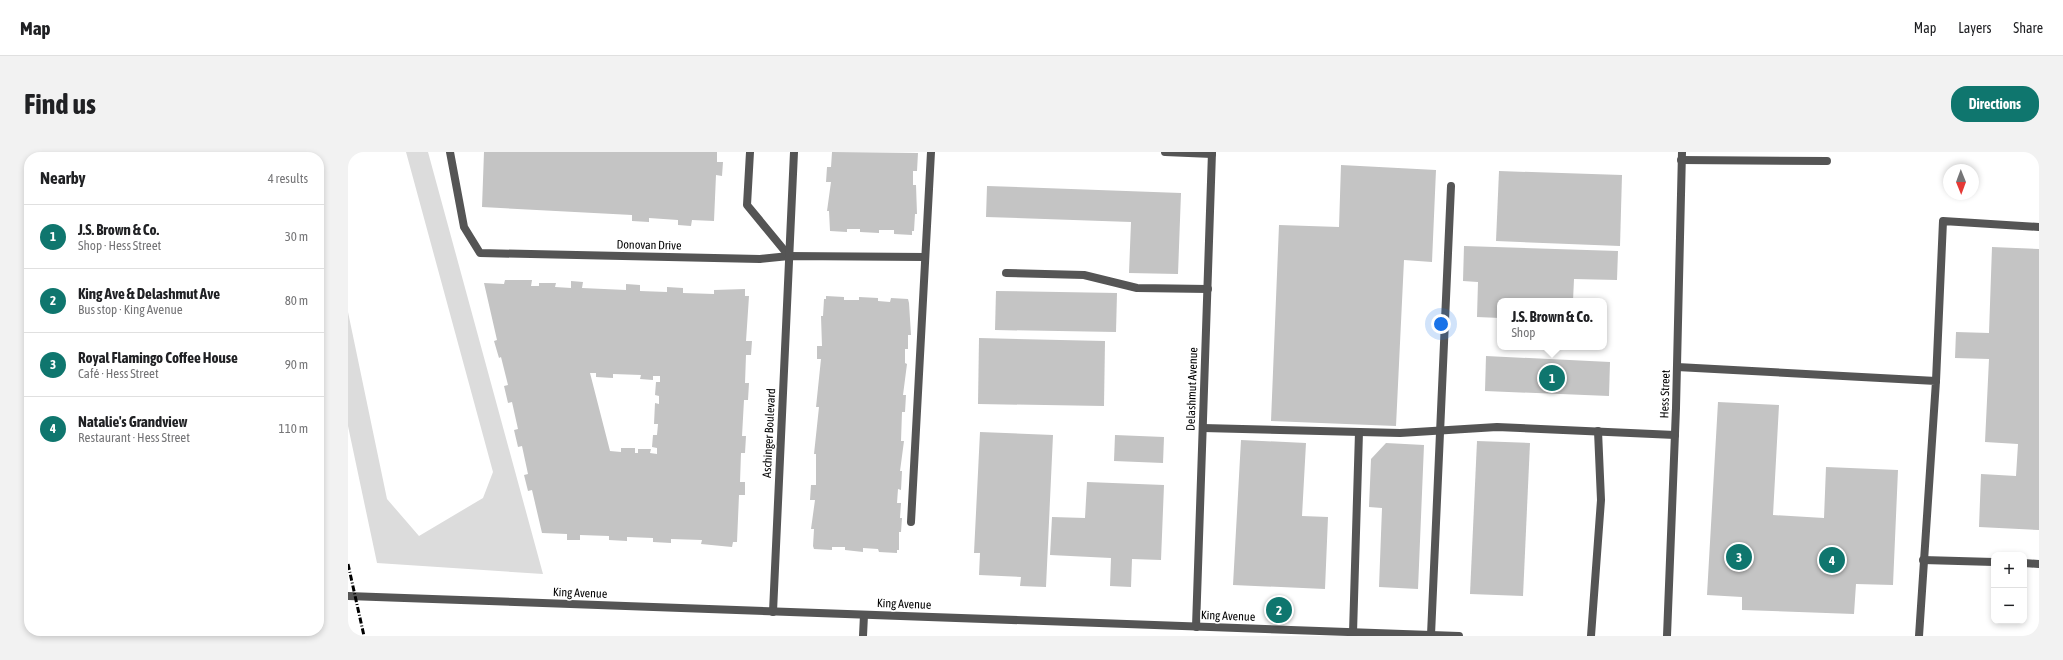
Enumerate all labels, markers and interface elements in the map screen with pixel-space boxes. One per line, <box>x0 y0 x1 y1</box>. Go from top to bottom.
text: Map <box>20 17 51 39</box>
text: Map <box>1914 20 1936 36</box>
text: Layers <box>1958 20 1991 36</box>
text: Share <box>2013 20 2043 36</box>
button: Directions <box>1951 86 2039 122</box>
text: Find us <box>24 88 96 120</box>
north arrow <box>1943 164 1979 200</box>
text: Nearby <box>40 168 86 188</box>
text: 4 results <box>268 171 308 186</box>
text: J.S. Brown & Co. <box>78 221 159 238</box>
text: 1 <box>50 229 56 244</box>
text: 30 m <box>285 229 308 244</box>
street label: Donovan Drive <box>616 237 682 253</box>
text: Shop · Hess Street <box>78 238 161 253</box>
text: King Ave & Delashmut Ave <box>78 285 220 302</box>
text: 2 <box>50 293 56 308</box>
text: 80 m <box>285 293 308 308</box>
popup <box>1497 298 1607 350</box>
text: Bus stop · King Avenue <box>78 302 183 317</box>
text: J.S. Brown & Co. <box>1511 308 1593 325</box>
your location <box>1431 314 1451 334</box>
text: Shop <box>1511 325 1535 340</box>
street label: Delashmut Avenue <box>1184 347 1200 431</box>
text: Royal Flamingo Coffee House <box>78 349 238 366</box>
text: 3 <box>50 357 56 372</box>
text: 90 m <box>285 357 308 372</box>
pin: 1 <box>1539 363 1565 393</box>
text: Café · Hess Street <box>78 366 159 381</box>
street label: Hess Street <box>1657 369 1673 419</box>
street label: Aschinger Boulevard <box>760 388 778 478</box>
text: Natalie's Grandview <box>78 413 187 430</box>
text: 4 <box>50 421 56 436</box>
text: 110 m <box>279 421 308 436</box>
text: Restaurant · Hess Street <box>78 430 190 445</box>
pin: 3 <box>1726 542 1752 572</box>
pin: 4 <box>1819 545 1845 575</box>
map controls <box>1991 552 2027 624</box>
button: + <box>1991 552 2027 588</box>
street label: King Avenue <box>553 585 607 601</box>
button: − <box>1991 588 2027 624</box>
pin: 2 <box>1266 595 1292 625</box>
street label: King Avenue <box>877 596 931 612</box>
street label: King Avenue <box>1201 608 1255 624</box>

